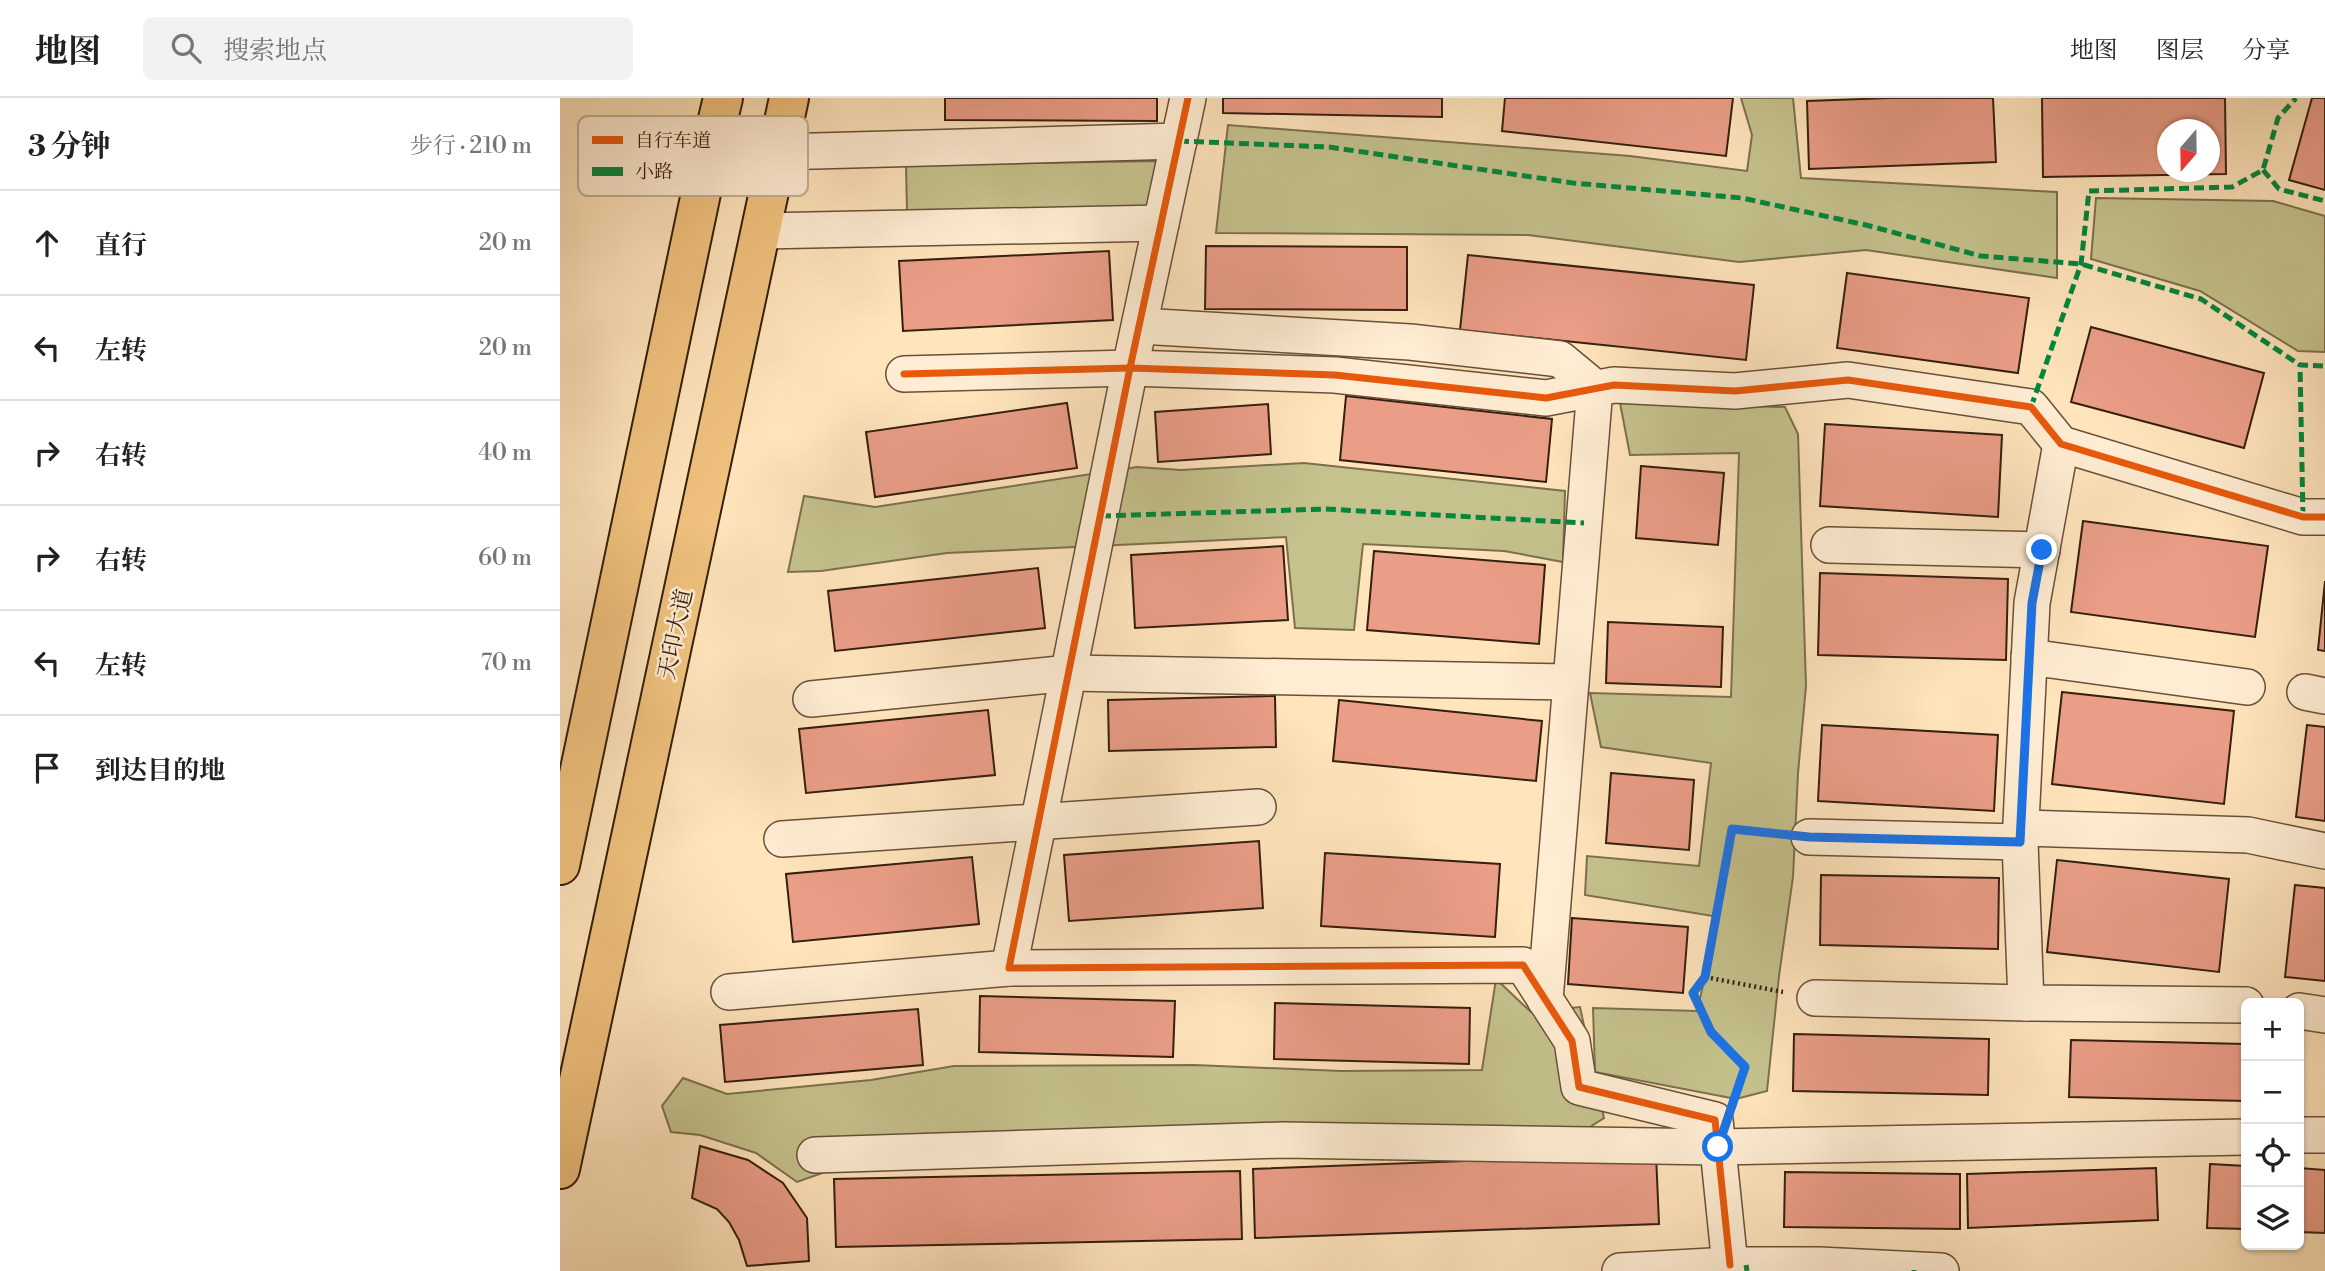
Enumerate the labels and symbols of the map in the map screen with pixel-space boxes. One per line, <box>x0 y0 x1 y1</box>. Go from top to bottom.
legend <box>578 116 808 196</box>
north arrow <box>2157 119 2220 182</box>
text: 自行车道 <box>635 129 711 153</box>
text: 小路 <box>635 160 673 184</box>
route end <box>2026 534 2057 565</box>
street label: 天印大道 <box>653 586 699 682</box>
route start <box>1702 1131 1733 1162</box>

